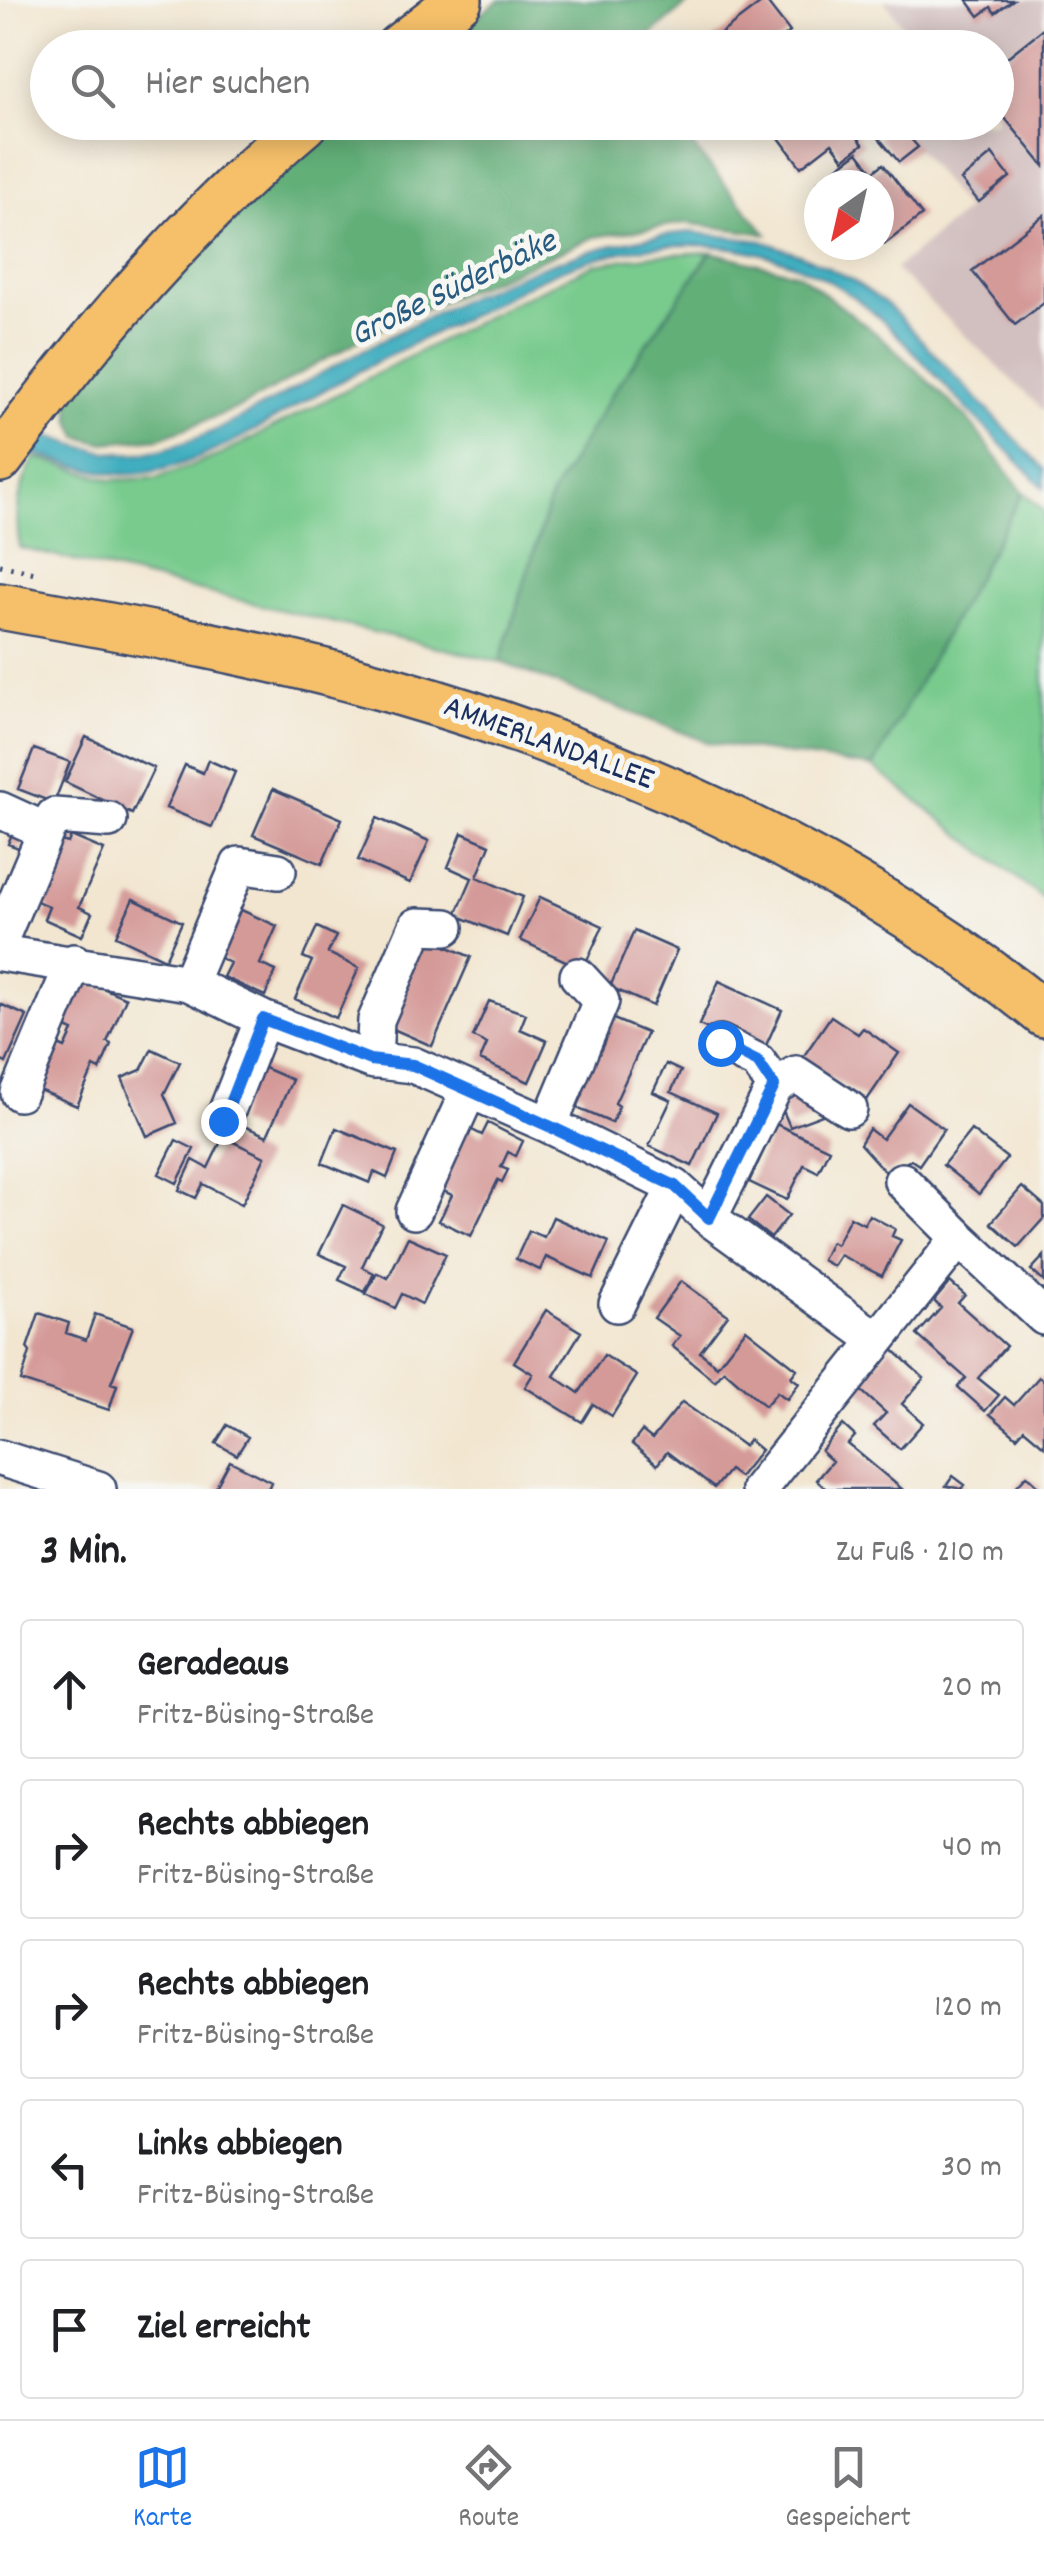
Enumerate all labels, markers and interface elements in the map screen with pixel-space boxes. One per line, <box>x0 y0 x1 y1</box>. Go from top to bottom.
search box <box>30 30 1014 140</box>
icon: search <box>65 58 120 113</box>
text: Hier suchen <box>145 58 310 113</box>
north arrow <box>804 170 894 260</box>
water label: Große Süderbäke <box>342 218 567 362</box>
street label: AMMERLANDALLEE <box>436 686 660 805</box>
route start <box>698 1021 744 1067</box>
route end <box>201 1099 247 1145</box>
text: 3 Min. <box>40 1524 127 1584</box>
text: Zu Fuß · 210 m <box>836 1531 1004 1577</box>
text: Geradeaus <box>137 1639 290 1694</box>
icon: ahead <box>42 1662 97 1717</box>
text: 20 m <box>941 1666 1002 1712</box>
text: Fritz-Büsing-Straße <box>137 1694 374 1740</box>
text: Rechts abbiegen <box>137 1799 369 1854</box>
icon: right <box>42 1822 97 1877</box>
text: 40 m <box>942 1826 1002 1872</box>
text: Fritz-Büsing-Straße <box>137 1854 374 1900</box>
text: Rechts abbiegen <box>137 1959 369 2014</box>
icon: right <box>42 1982 97 2037</box>
text: 120 m <box>934 1986 1002 2032</box>
text: Fritz-Büsing-Straße <box>137 2014 374 2060</box>
text: Links abbiegen <box>137 2119 343 2174</box>
icon: left <box>42 2142 97 2197</box>
text: 30 m <box>941 2146 1002 2192</box>
text: Fritz-Büsing-Straße <box>137 2174 374 2220</box>
icon: arrive <box>42 2302 97 2357</box>
text: Ziel erreicht <box>137 2302 310 2357</box>
tab: Karte <box>133 2440 192 2540</box>
tab: Route <box>458 2440 519 2540</box>
tab: Gespeichert <box>785 2440 911 2540</box>

